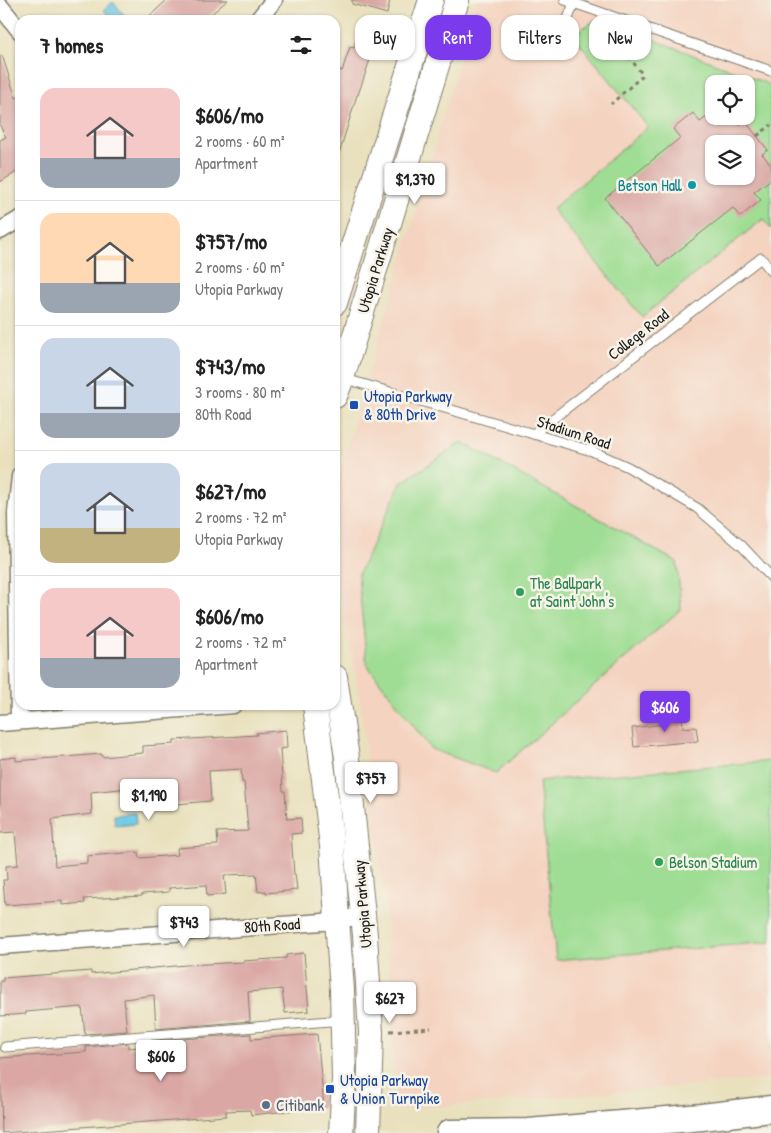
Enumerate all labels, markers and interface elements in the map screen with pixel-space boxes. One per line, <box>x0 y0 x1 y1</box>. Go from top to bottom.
chip: Buy <box>355 15 415 60</box>
chip: Rent <box>425 15 491 60</box>
chip: Filters <box>501 15 579 60</box>
chip: New <box>589 15 651 60</box>
text: 7 homes <box>40 31 103 60</box>
icon: filters <box>287 31 315 59</box>
map controls <box>705 75 755 185</box>
button: locate <box>705 75 755 125</box>
text: $606/mo <box>195 101 263 130</box>
icon: home <box>80 108 140 168</box>
text: 2 rooms · 60 m² <box>195 130 285 152</box>
button: layers <box>705 135 755 185</box>
text: Apartment <box>195 152 258 174</box>
pin: $1,370 <box>374 162 456 205</box>
text: $1,370 <box>395 168 435 190</box>
place label: Betson Hall <box>618 174 682 196</box>
marker: Betson Hall <box>686 179 698 191</box>
street label: Utopia Parkway <box>352 224 399 315</box>
text: $757/mo <box>195 227 267 256</box>
icon: home <box>80 233 140 293</box>
text: 2 rooms · 60 m² <box>195 256 285 278</box>
text: Utopia Parkway <box>195 278 283 300</box>
street label: College Road <box>603 303 673 365</box>
text: $743/mo <box>195 352 265 381</box>
icon: home <box>80 358 140 418</box>
text: 3 rooms · 80 m² <box>195 381 285 403</box>
place label: Utopia Parkway & 80th Drive <box>364 385 453 425</box>
marker: Utopia Parkway & 80th Drive <box>348 399 360 411</box>
text: 80th Road <box>195 403 251 425</box>
street label: Stadium Road <box>534 410 614 454</box>
text: $627/mo <box>195 477 266 506</box>
icon: home <box>80 483 140 543</box>
text: 2 rooms · 72 m² <box>195 506 286 528</box>
text: Utopia Parkway <box>195 528 283 550</box>
place label: The Ballpark at Saint John's <box>530 572 614 612</box>
marker: The Ballpark at Saint John's <box>514 586 526 598</box>
text: $606/mo <box>195 602 263 631</box>
icon: home <box>80 608 140 668</box>
text: 2 rooms · 72 m² <box>195 631 286 653</box>
text: Apartment <box>195 653 258 675</box>
pin: $606 <box>635 690 695 733</box>
text: $606 <box>651 696 679 718</box>
pin: $757 <box>341 762 401 804</box>
text: $757 <box>356 767 386 789</box>
pin: $1,190 <box>108 778 190 821</box>
text: $1,190 <box>131 784 167 806</box>
place label: Belson Stadium <box>669 851 758 873</box>
marker: Belson Stadium <box>653 856 665 868</box>
street label: Utopia Parkway <box>347 859 377 949</box>
pin: $743 <box>154 906 214 948</box>
text: $743 <box>169 911 199 933</box>
street label: 80th Road <box>243 912 301 938</box>
pin: $627 <box>360 982 420 1024</box>
text: $627 <box>375 987 405 1009</box>
pin: $606 <box>131 1040 191 1082</box>
text: $606 <box>147 1045 175 1067</box>
place label: Utopia Parkway & Union Turnpike <box>340 1069 440 1109</box>
marker: Utopia Parkway & Union Turnpike <box>324 1083 336 1095</box>
place label: Citibank <box>276 1094 325 1116</box>
marker: Citibank <box>260 1099 272 1111</box>

